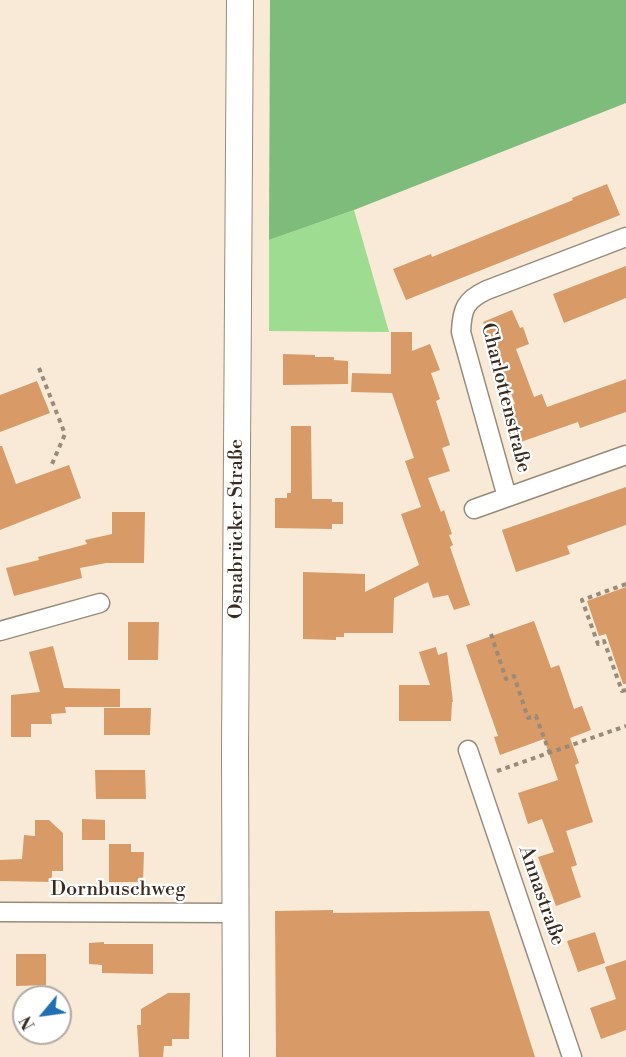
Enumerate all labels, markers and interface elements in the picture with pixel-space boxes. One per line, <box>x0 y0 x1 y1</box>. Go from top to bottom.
street label: Charlottenstraße <box>475 321 535 475</box>
street label: Osnabrücker Straße <box>225 439 249 619</box>
street label: Annastraße <box>513 843 569 949</box>
street label: Dornbuschweg <box>50 878 186 902</box>
north arrow <box>12 985 72 1045</box>
text: N <box>16 1012 40 1033</box>

